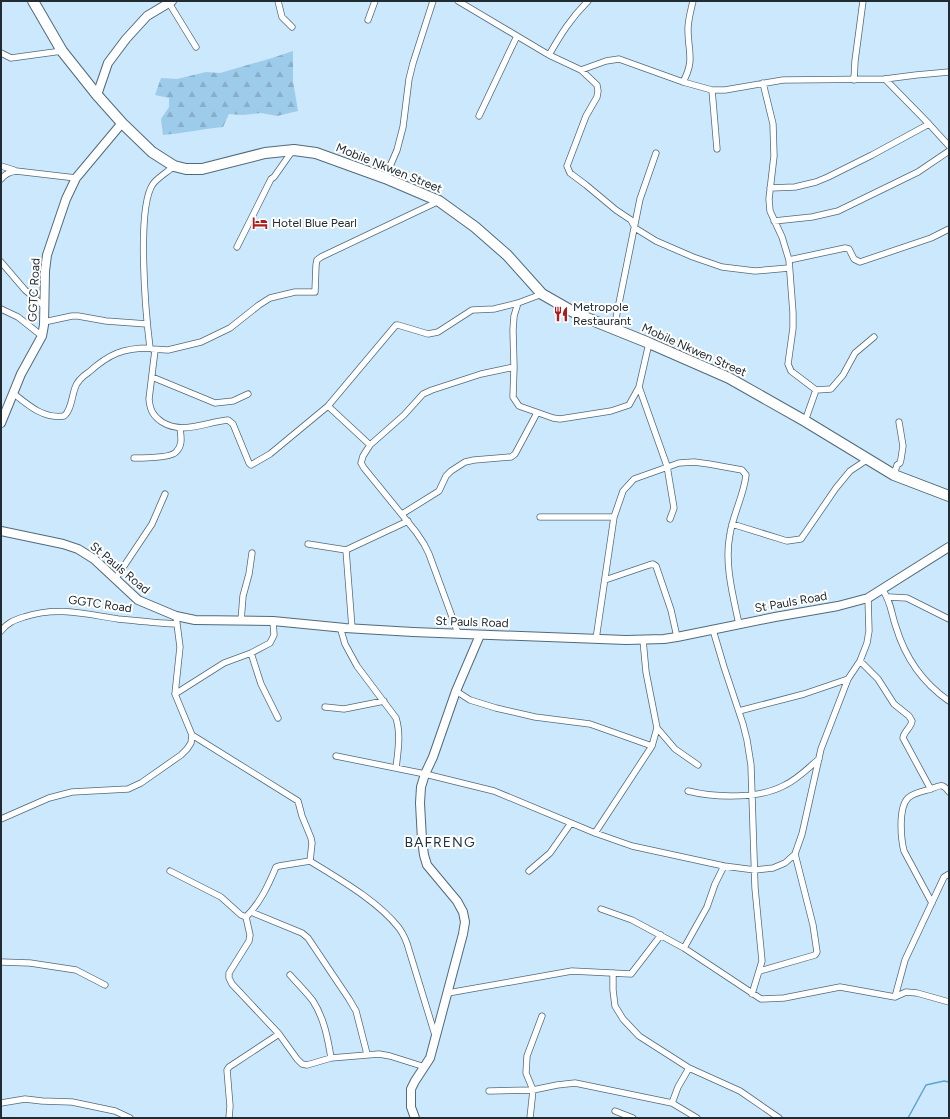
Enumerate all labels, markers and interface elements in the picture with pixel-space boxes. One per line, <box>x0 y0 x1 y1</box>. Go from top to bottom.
street label: Mobile Nkwen Street <box>334 140 445 196</box>
hotel icon: Hotel Blue Pearl <box>251 214 269 232</box>
place label: Hotel Blue Pearl <box>272 216 357 230</box>
street label: GGTC Road <box>25 258 43 322</box>
place label: Metropole Restaurant <box>573 300 632 328</box>
restaurant icon: Metropole Restaurant <box>552 305 570 323</box>
street label: Mobile Nkwen Street <box>639 321 749 380</box>
street label: St Pauls Road <box>87 539 153 597</box>
street label: St Pauls Road <box>754 589 828 615</box>
street label: GGTC Road <box>67 593 133 615</box>
street label: St Pauls Road <box>435 614 509 630</box>
district label: BAFRENG <box>404 834 476 851</box>

